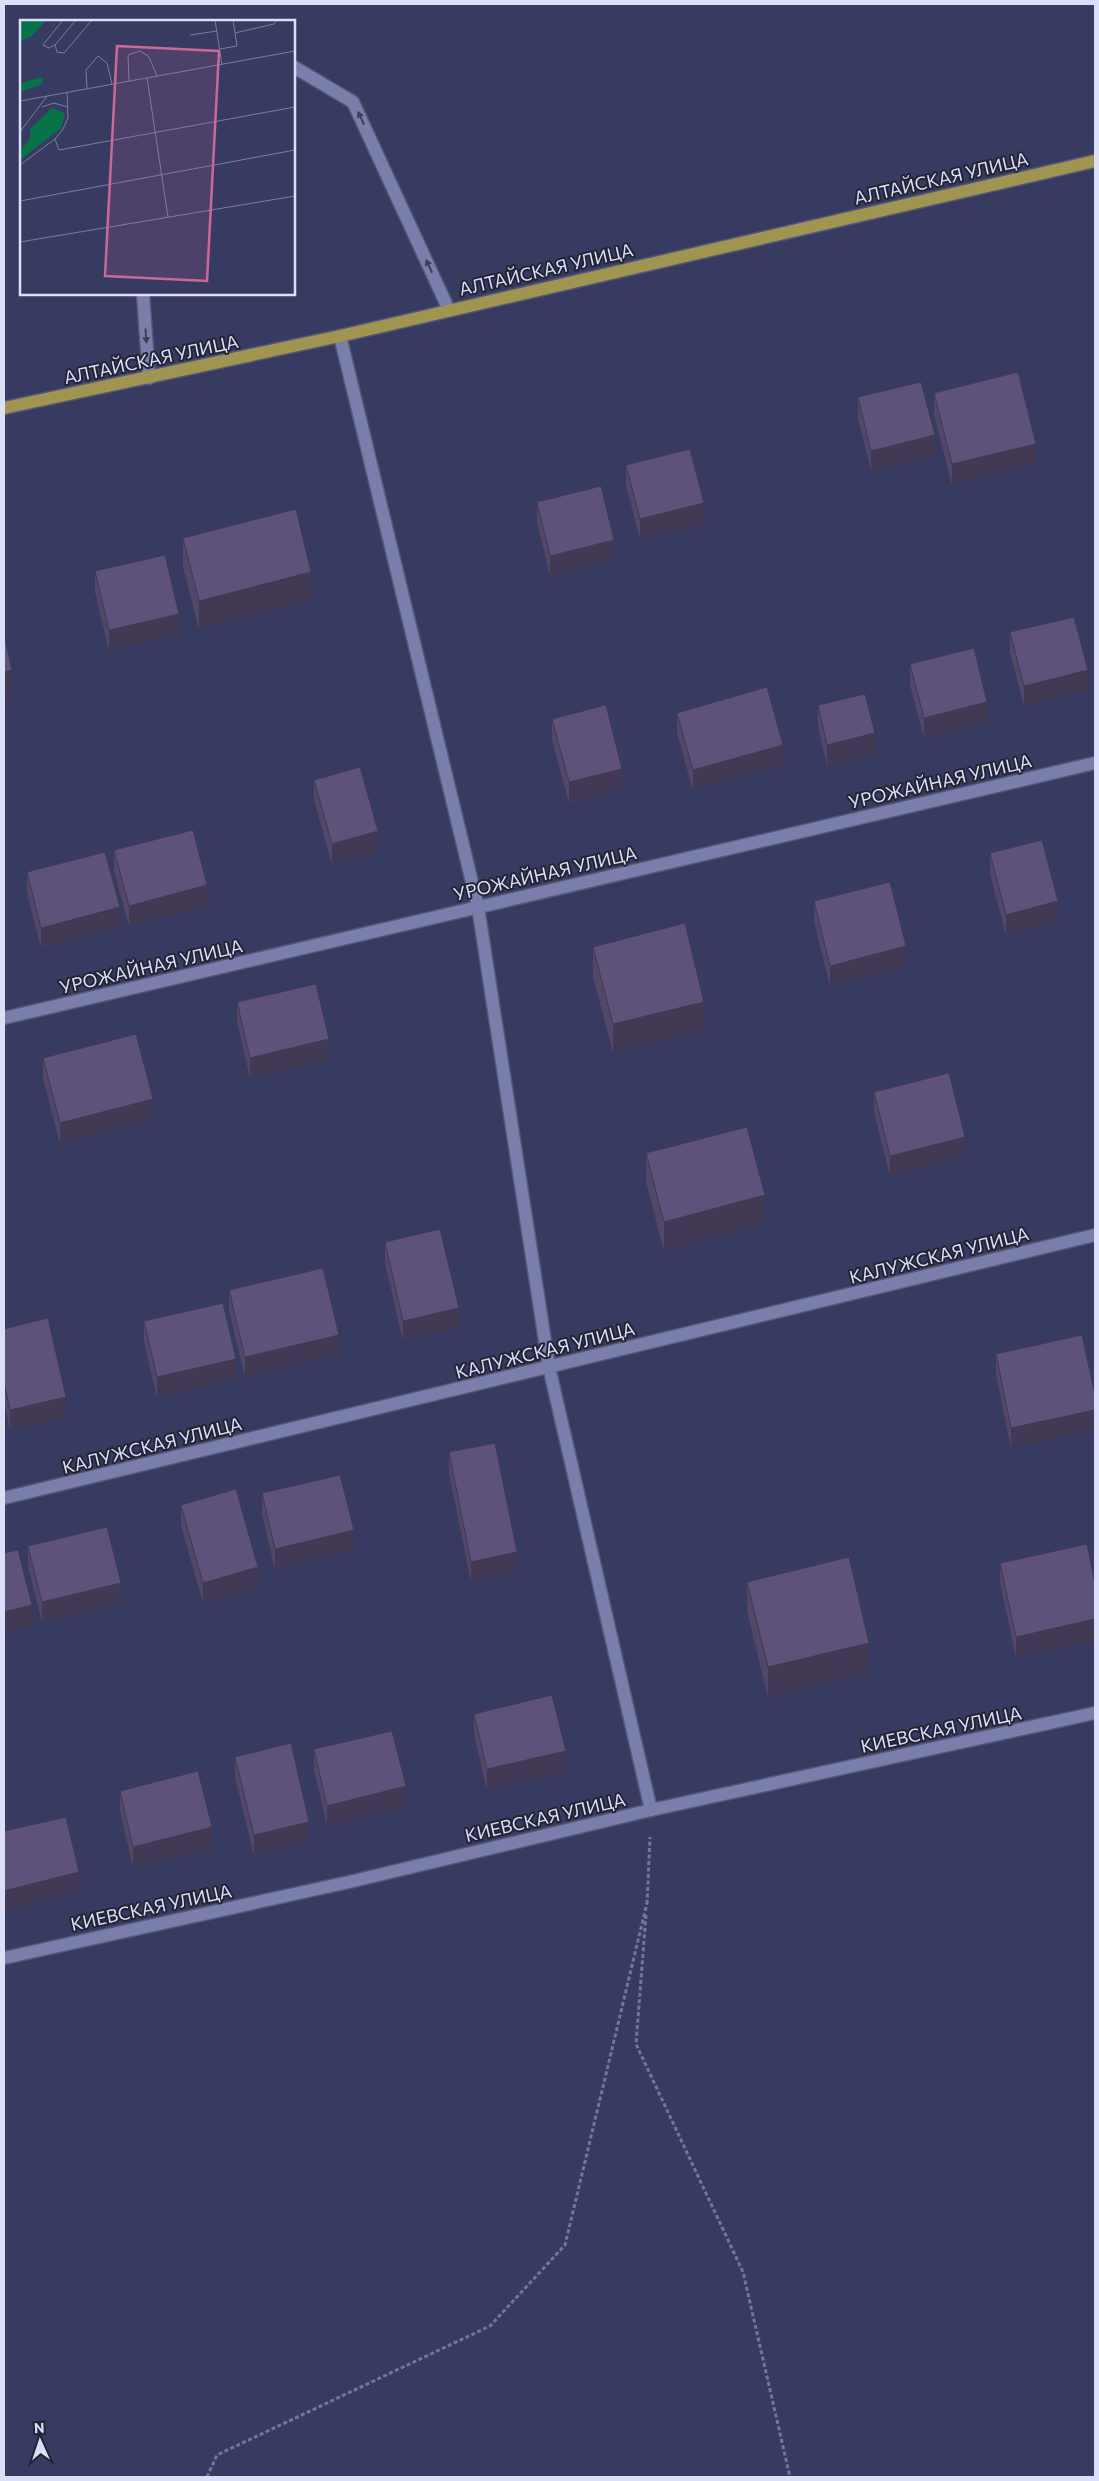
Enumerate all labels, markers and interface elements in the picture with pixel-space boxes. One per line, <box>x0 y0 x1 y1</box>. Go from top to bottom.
inset map <box>20 20 295 295</box>
one-way arrow <box>356 111 364 125</box>
street label: АЛТАЙСКАЯ УЛИЦА <box>852 147 1030 209</box>
street label: АЛТАЙСКАЯ УЛИЦА <box>457 238 635 300</box>
one-way arrow <box>424 258 433 273</box>
one-way arrow <box>143 328 151 344</box>
street label: АЛТАЙСКАЯ УЛИЦА <box>62 330 240 388</box>
street label: УРОЖАЙНАЯ УЛИЦА <box>846 749 1034 813</box>
street label: УРОЖАЙНАЯ УЛИЦА <box>451 841 639 905</box>
street label: УРОЖАЙНАЯ УЛИЦА <box>57 934 245 998</box>
street label: КАЛУЖСКАЯ УЛИЦА <box>847 1222 1031 1288</box>
street label: КАЛУЖСКАЯ УЛИЦА <box>453 1317 637 1383</box>
street label: КАЛУЖСКАЯ УЛИЦА <box>60 1412 244 1478</box>
street label: КИЕВСКАЯ УЛИЦА <box>858 1701 1024 1757</box>
street label: КИЕВСКАЯ УЛИЦА <box>463 1788 627 1846</box>
street label: КИЕВСКАЯ УЛИЦА <box>68 1879 234 1935</box>
north arrow <box>15 2416 65 2466</box>
text: N <box>34 2419 45 2436</box>

